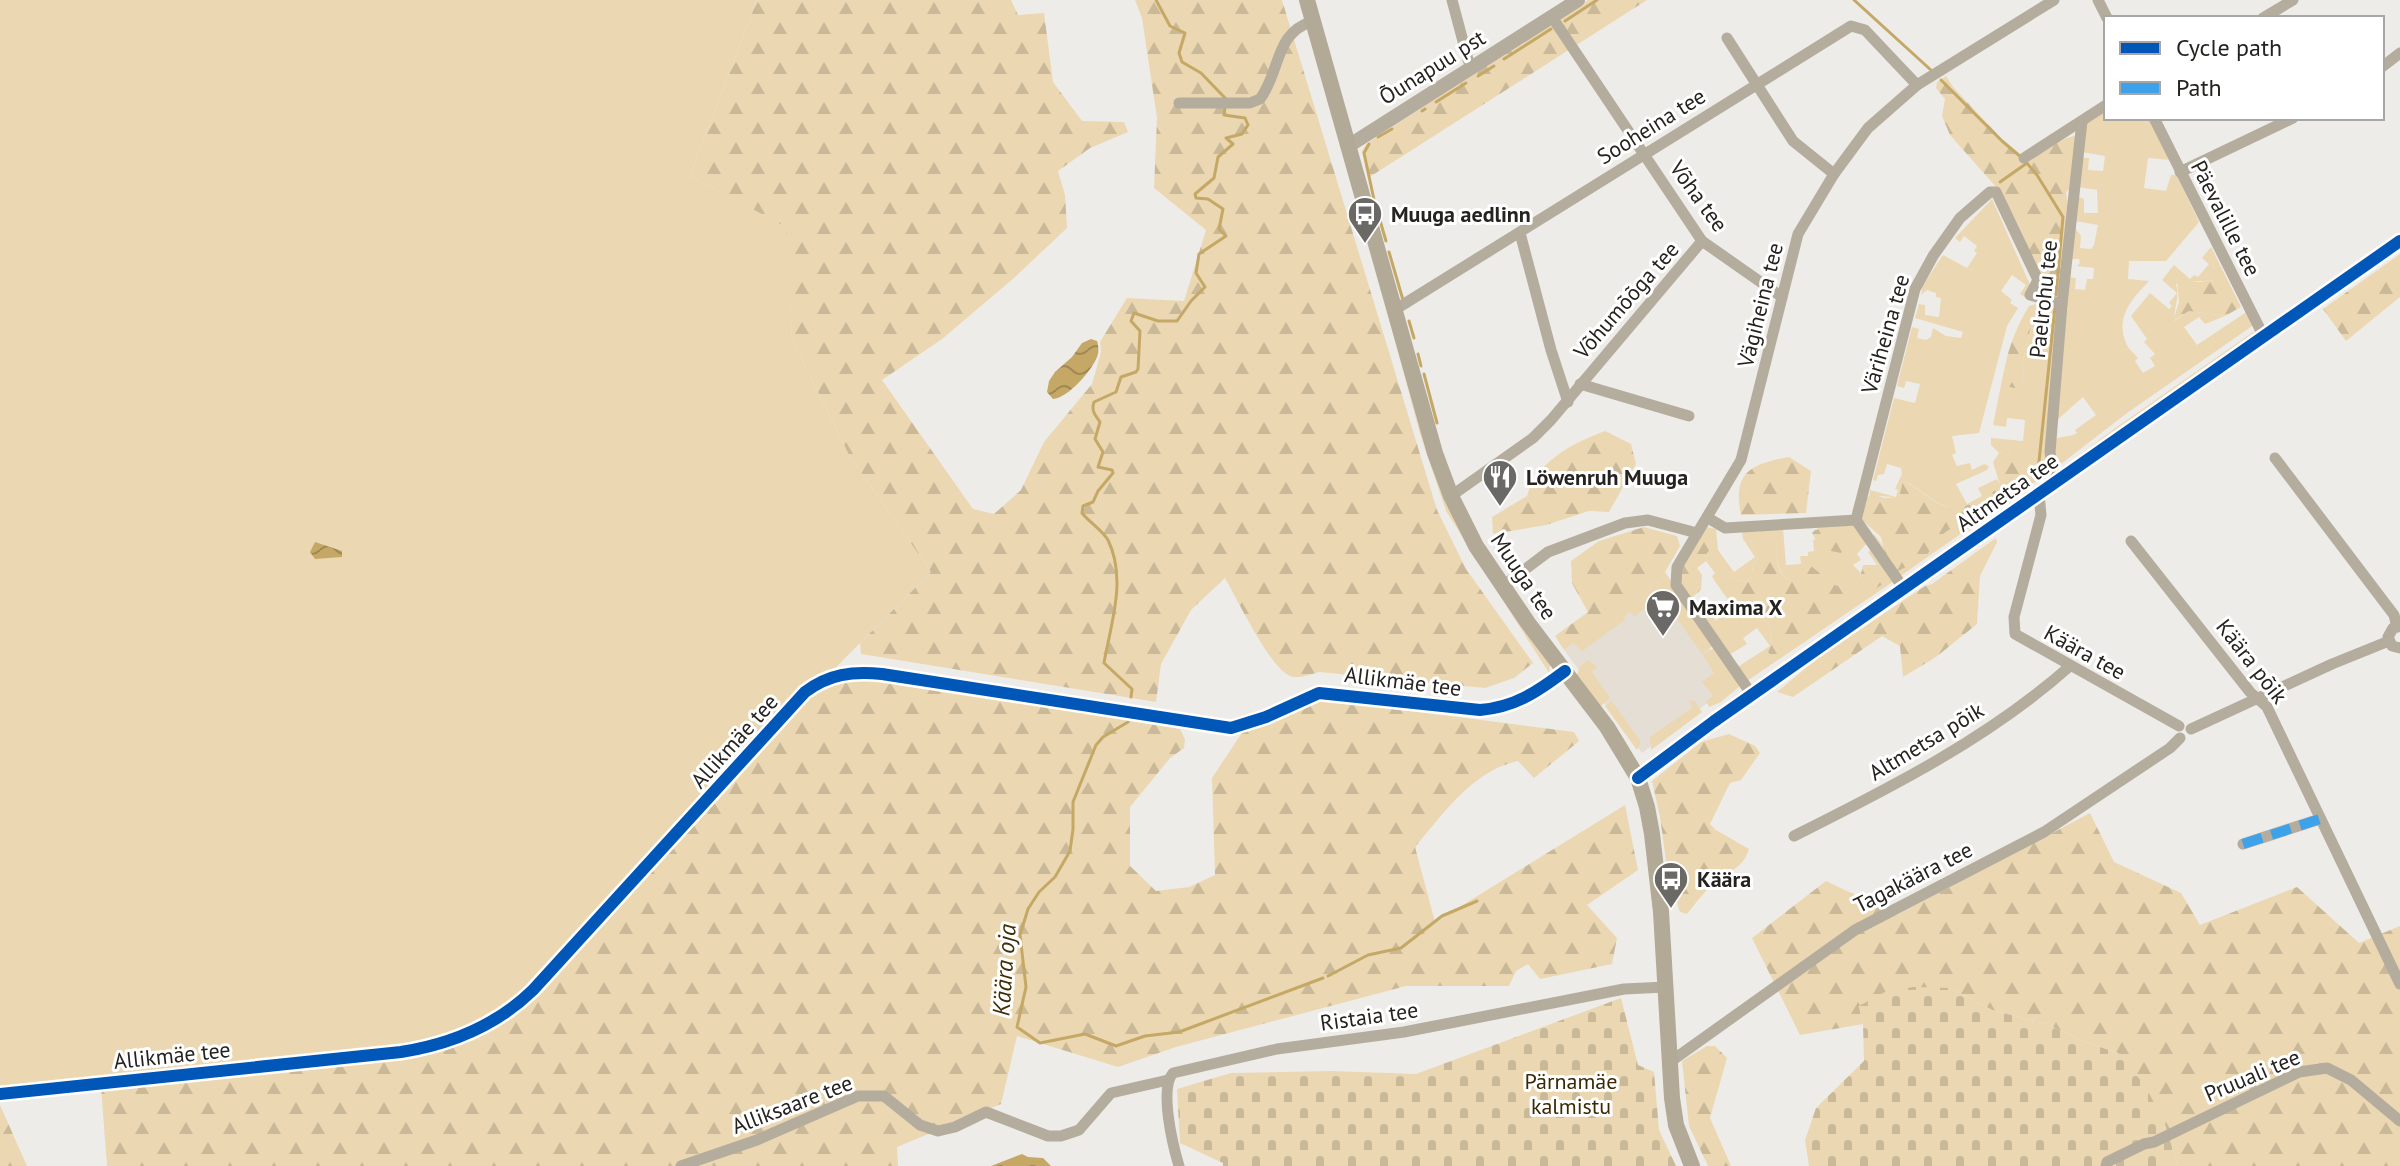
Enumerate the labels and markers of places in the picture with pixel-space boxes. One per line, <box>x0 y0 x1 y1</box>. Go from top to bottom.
bus stop icon: Muuga aedlinn <box>1346 195 1384 245</box>
place label: Muuga aedlinn <box>1391 200 1531 228</box>
restaurant icon: Löwenruh Muuga <box>1481 458 1519 508</box>
place label: Löwenruh Muuga <box>1526 463 1688 491</box>
supermarket icon: Maxima X <box>1644 588 1682 638</box>
place label: Maxima X <box>1689 593 1783 621</box>
bus stop icon: Käära <box>1652 860 1690 910</box>
place label: Käära <box>1697 865 1751 893</box>

